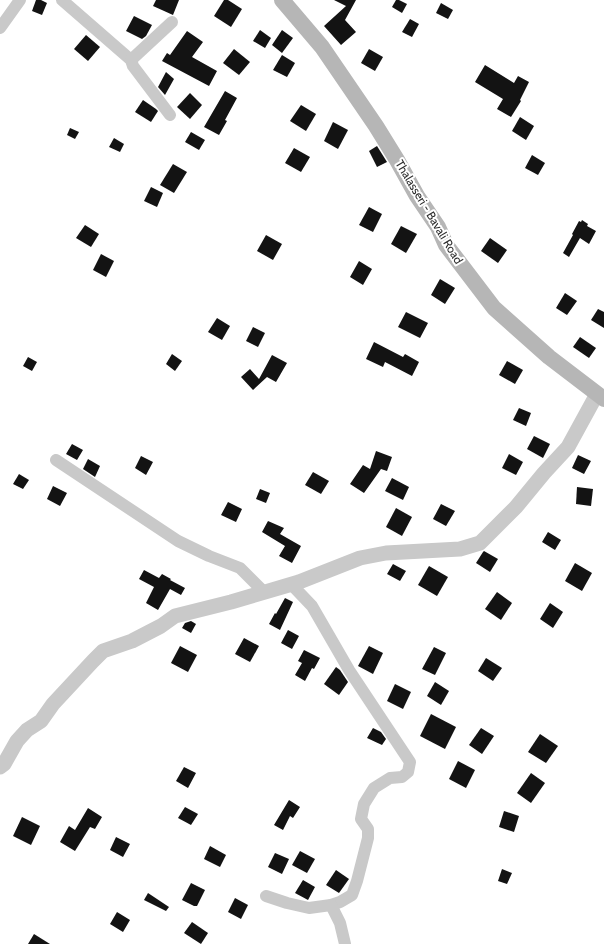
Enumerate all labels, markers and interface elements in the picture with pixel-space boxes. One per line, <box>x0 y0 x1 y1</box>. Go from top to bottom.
street label: Thalasseri - Bavali Road <box>392 157 466 266</box>

